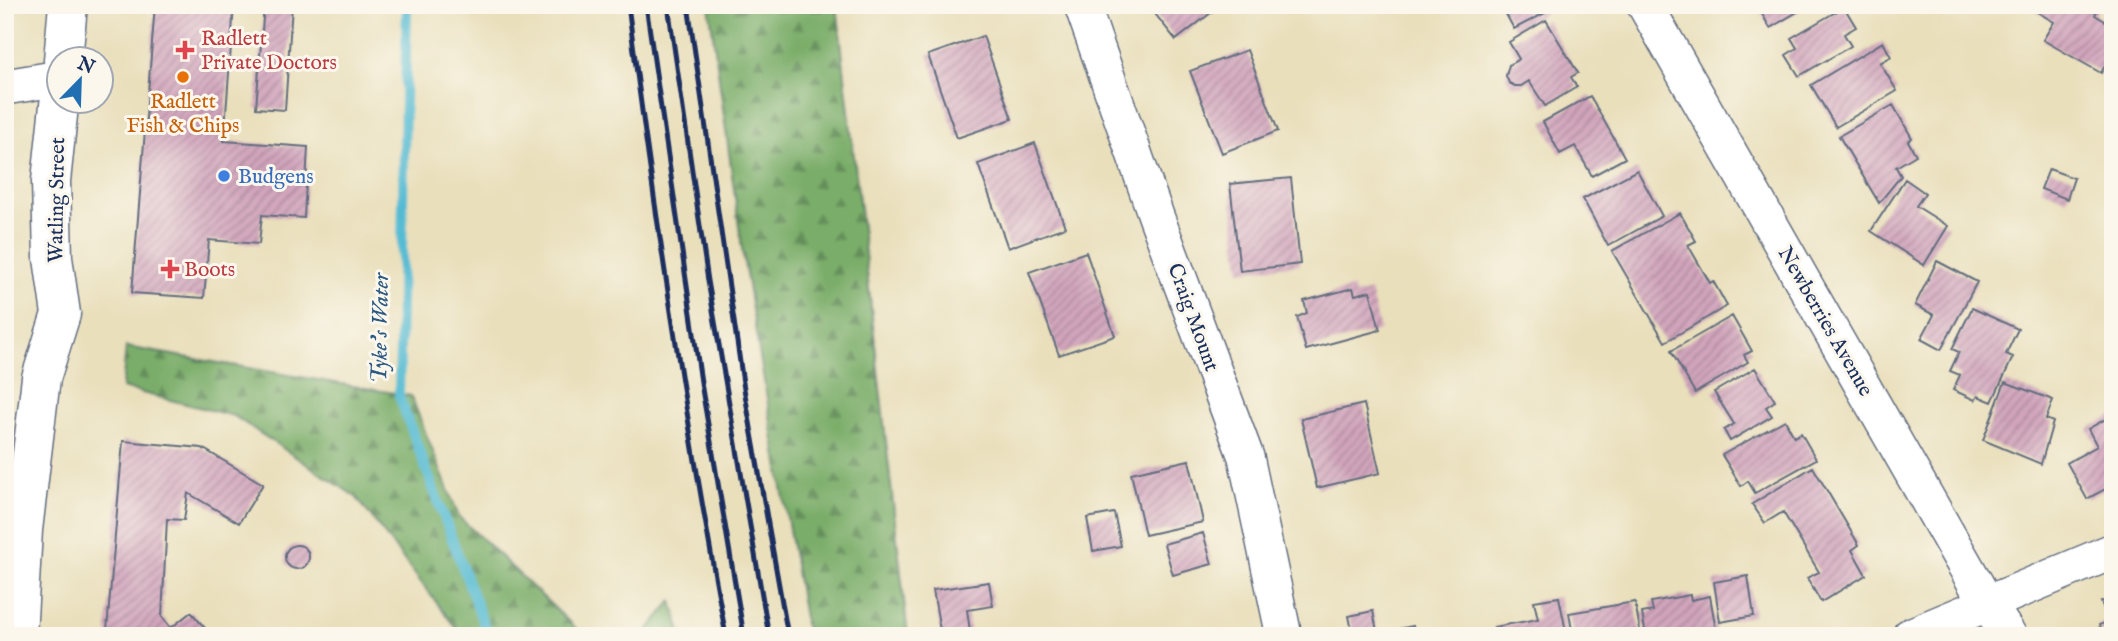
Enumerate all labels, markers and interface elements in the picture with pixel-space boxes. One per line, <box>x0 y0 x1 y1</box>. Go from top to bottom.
place label: Radlett Private Doctors <box>201 26 337 77</box>
marker: Radlett Private Doctors <box>175 40 195 60</box>
north arrow <box>46 46 116 116</box>
text: N <box>73 52 99 81</box>
marker: Radlett Fish & Chips <box>175 69 191 85</box>
place label: Radlett Fish & Chips <box>127 89 239 140</box>
street label: Watling Street <box>43 137 72 263</box>
place label: Budgens <box>238 164 314 191</box>
marker: Budgens <box>216 168 232 184</box>
street label: Newberries Avenue <box>1771 242 1879 402</box>
place label: Boots <box>184 257 235 284</box>
street label: Craig Mount <box>1161 260 1225 375</box>
marker: Boots <box>162 261 178 277</box>
water label: Tyke's Water <box>365 272 396 383</box>

